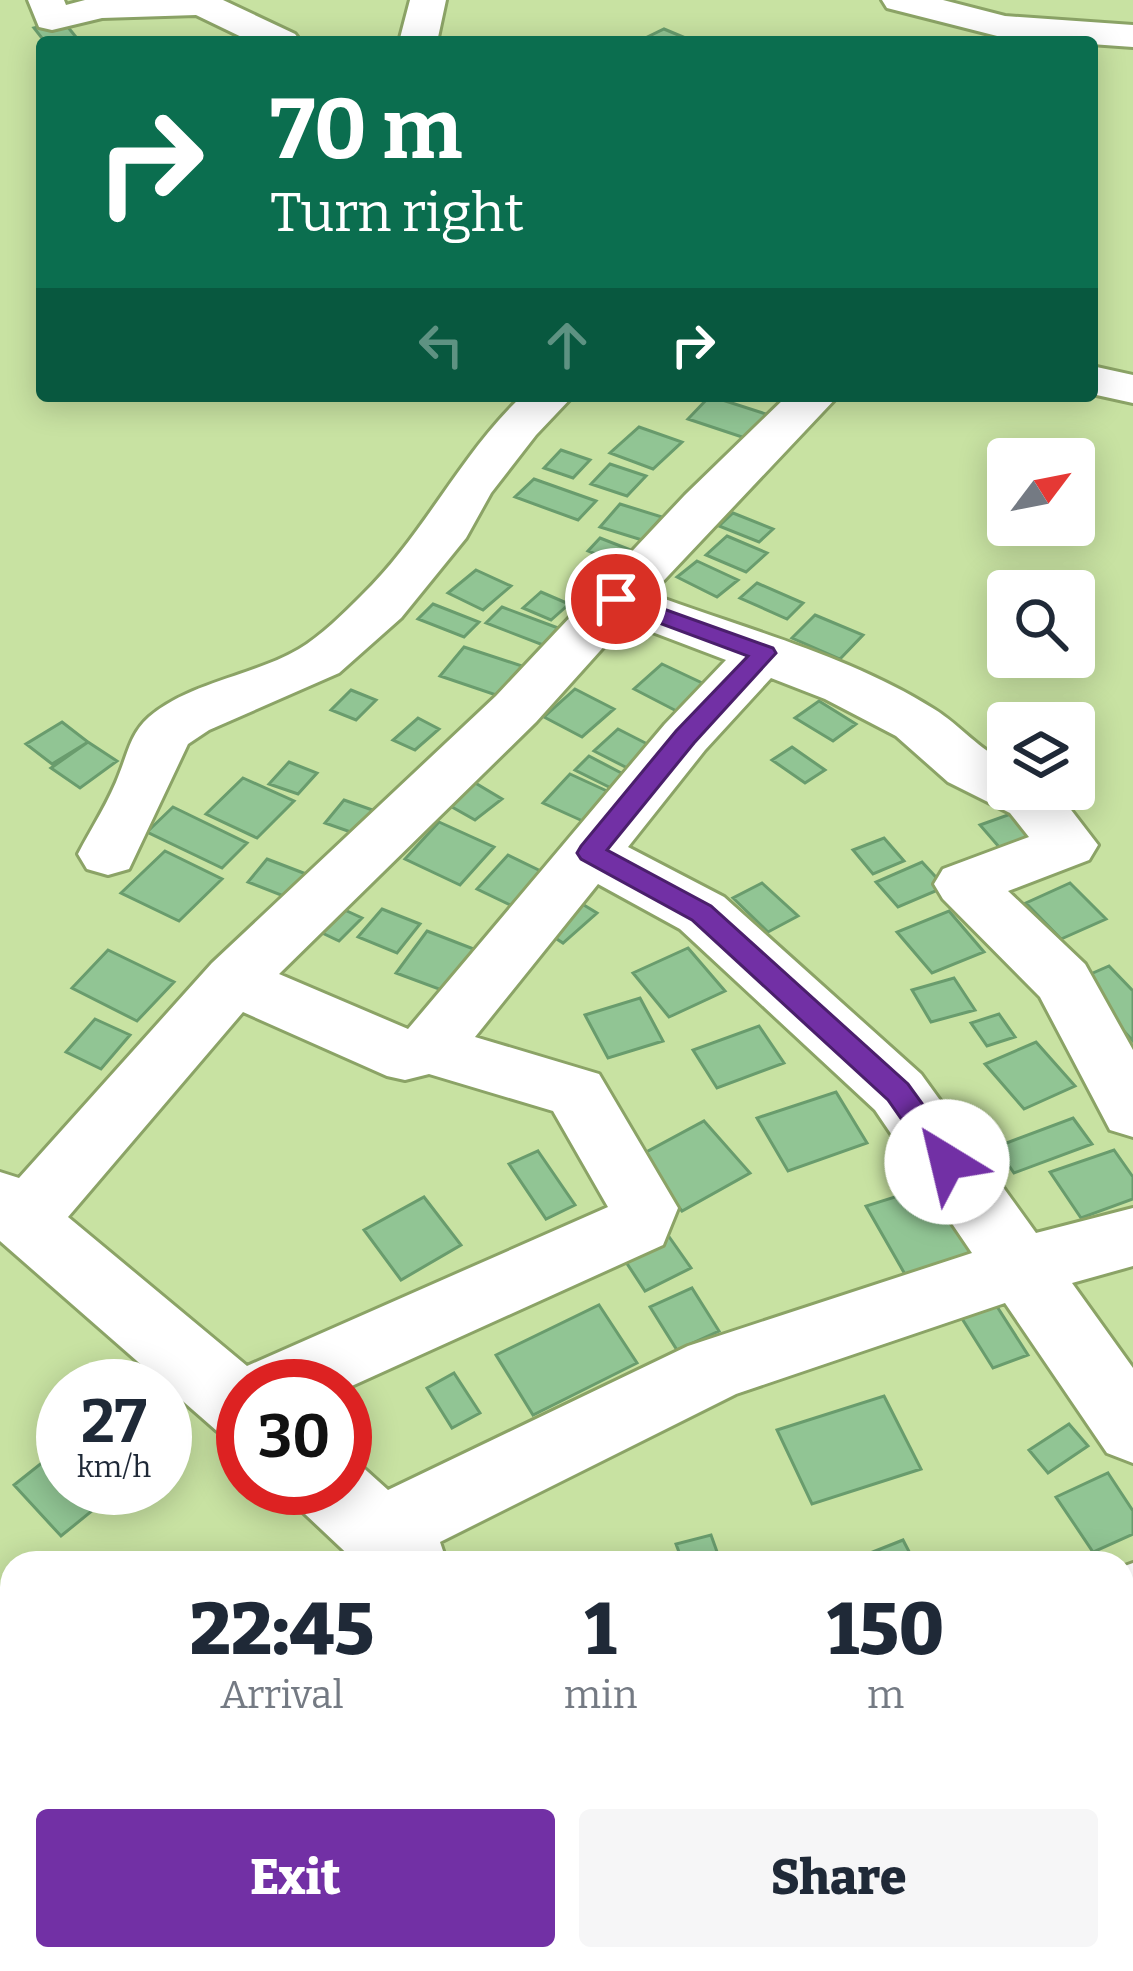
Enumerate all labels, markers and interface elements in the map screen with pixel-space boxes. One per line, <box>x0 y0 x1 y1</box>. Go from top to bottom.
text: 70 m <box>270 79 462 180</box>
icon: right <box>72 84 228 240</box>
text: Turn right <box>270 181 524 245</box>
icon: left <box>408 312 474 378</box>
icon: ahead <box>534 312 600 378</box>
icon: right <box>660 312 726 378</box>
north arrow <box>987 438 1095 546</box>
map controls <box>987 438 1095 810</box>
pin <box>565 548 667 650</box>
icon: arrive <box>583 566 649 632</box>
button: search <box>987 570 1095 678</box>
button: layers <box>987 702 1095 810</box>
position arrow <box>884 1099 1010 1225</box>
speed limit sign: 30 <box>216 1359 372 1515</box>
text: 27 <box>81 1386 147 1458</box>
text: km/h <box>77 1449 151 1485</box>
text: 22:45 <box>190 1587 374 1673</box>
text: 1 <box>585 1587 617 1673</box>
text: 150 <box>827 1587 944 1673</box>
text: Arrival <box>220 1672 344 1718</box>
text: min <box>564 1672 637 1718</box>
text: m <box>867 1672 904 1718</box>
button: Exit <box>36 1809 555 1947</box>
button: Share <box>579 1809 1098 1947</box>

